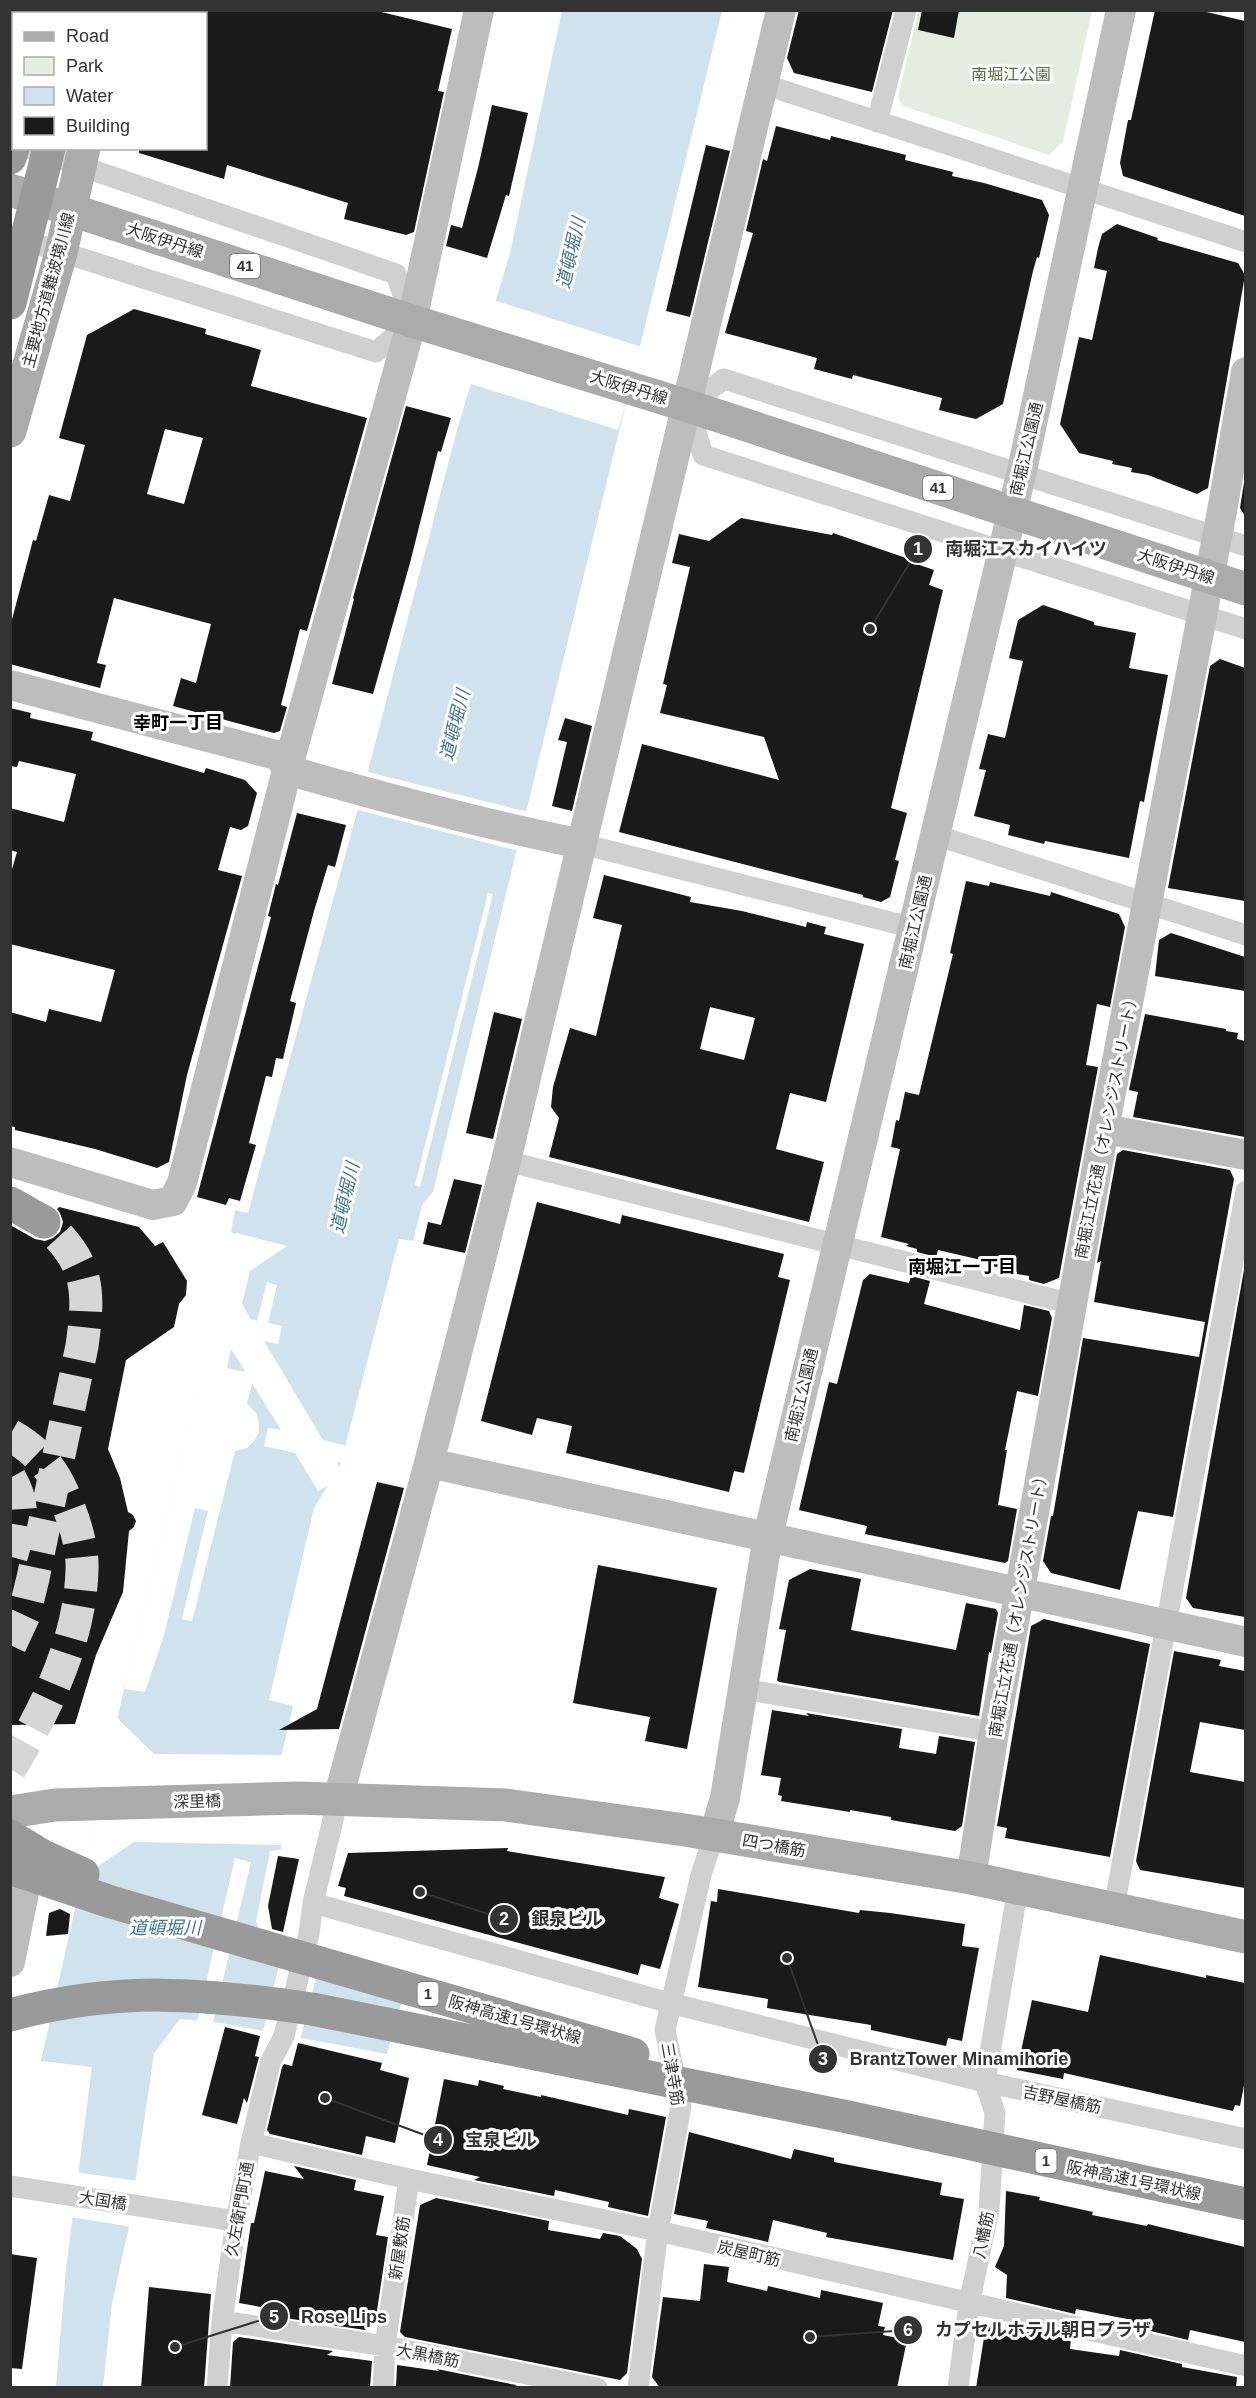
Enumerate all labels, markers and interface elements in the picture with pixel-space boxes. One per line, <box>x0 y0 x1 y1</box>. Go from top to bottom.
legend <box>12 12 207 150</box>
text: Road <box>66 26 109 46</box>
text: Park <box>66 56 104 76</box>
park label: 南堀江公園 <box>971 66 1051 83</box>
text: Water <box>66 86 113 106</box>
text: Building <box>66 116 130 136</box>
street label: 主要地方道難波境川線 <box>20 211 77 370</box>
water label: 道頓堀川 <box>553 214 589 290</box>
street label: 大阪伊丹線 <box>124 220 206 261</box>
road number: 41 <box>230 254 260 278</box>
street label: 大阪伊丹線 <box>588 368 670 407</box>
street label: 南堀江公園通 <box>1007 400 1046 498</box>
road number: 41 <box>923 476 953 500</box>
callout: 南堀江スカイハイツ <box>903 531 1119 567</box>
text: 1 <box>913 539 923 559</box>
text: 南堀江スカイハイツ <box>945 539 1107 559</box>
street label: 大阪伊丹線 <box>1135 546 1217 587</box>
water label: 道頓堀川 <box>437 686 474 762</box>
district label: 幸町一丁目 <box>133 713 223 733</box>
street label: 南堀江公園通 <box>896 873 935 971</box>
street label: 南堀江立花通（オレンジストリート） <box>1072 990 1141 1260</box>
water label: 道頓堀川 <box>327 1159 363 1235</box>
district label: 南堀江一丁目 <box>908 1257 1016 1277</box>
street label: 南堀江公園通 <box>782 1346 821 1444</box>
street label: 南堀江立花通（オレンジストリート） <box>987 1468 1050 1739</box>
street label: 深里橋 <box>173 1792 221 1811</box>
street label: 四つ橋筋 <box>741 1832 807 1859</box>
callout: 銀泉ビル <box>489 1901 615 1937</box>
text: 2 <box>499 1909 509 1929</box>
text: 銀泉ビル <box>531 1909 603 1929</box>
water label: 道頓堀川 <box>129 1918 203 1938</box>
road number: 1 <box>418 1982 438 2006</box>
street label: 阪神高速1号環状線 <box>447 1992 583 2047</box>
street label: 三津寺筋 <box>659 2041 686 2107</box>
callout: BrantzTower Minamihorie <box>808 2041 1081 2077</box>
text: 3 <box>818 2049 828 2069</box>
text: BrantzTower Minamihorie <box>850 2049 1068 2069</box>
street label: 吉野屋橋筋 <box>1021 2083 1103 2116</box>
callout: 宝泉ビル <box>423 2122 549 2158</box>
text: 4 <box>433 2130 443 2150</box>
text: 宝泉ビル <box>465 2130 537 2150</box>
road number: 1 <box>1036 2149 1056 2173</box>
street label: 阪神高速1号環状線 <box>1065 2158 1203 2203</box>
street label: 久左衛門町通 <box>223 2160 256 2258</box>
street label: 大国橋 <box>78 2188 128 2213</box>
street label: 八幡筋 <box>971 2210 996 2260</box>
street label: 新屋敷筋 <box>387 2215 412 2281</box>
street label: 炭屋町筋 <box>716 2238 782 2269</box>
callout: Rose Lips <box>259 2298 399 2334</box>
text: 5 <box>269 2307 279 2327</box>
text: Rose Lips <box>301 2307 387 2327</box>
callout: カプセルホテル朝日プラザ <box>893 2312 1163 2348</box>
text: 6 <box>903 2320 913 2340</box>
text: カプセルホテル朝日プラザ <box>935 2320 1151 2340</box>
street label: 大黒橋筋 <box>395 2341 461 2370</box>

